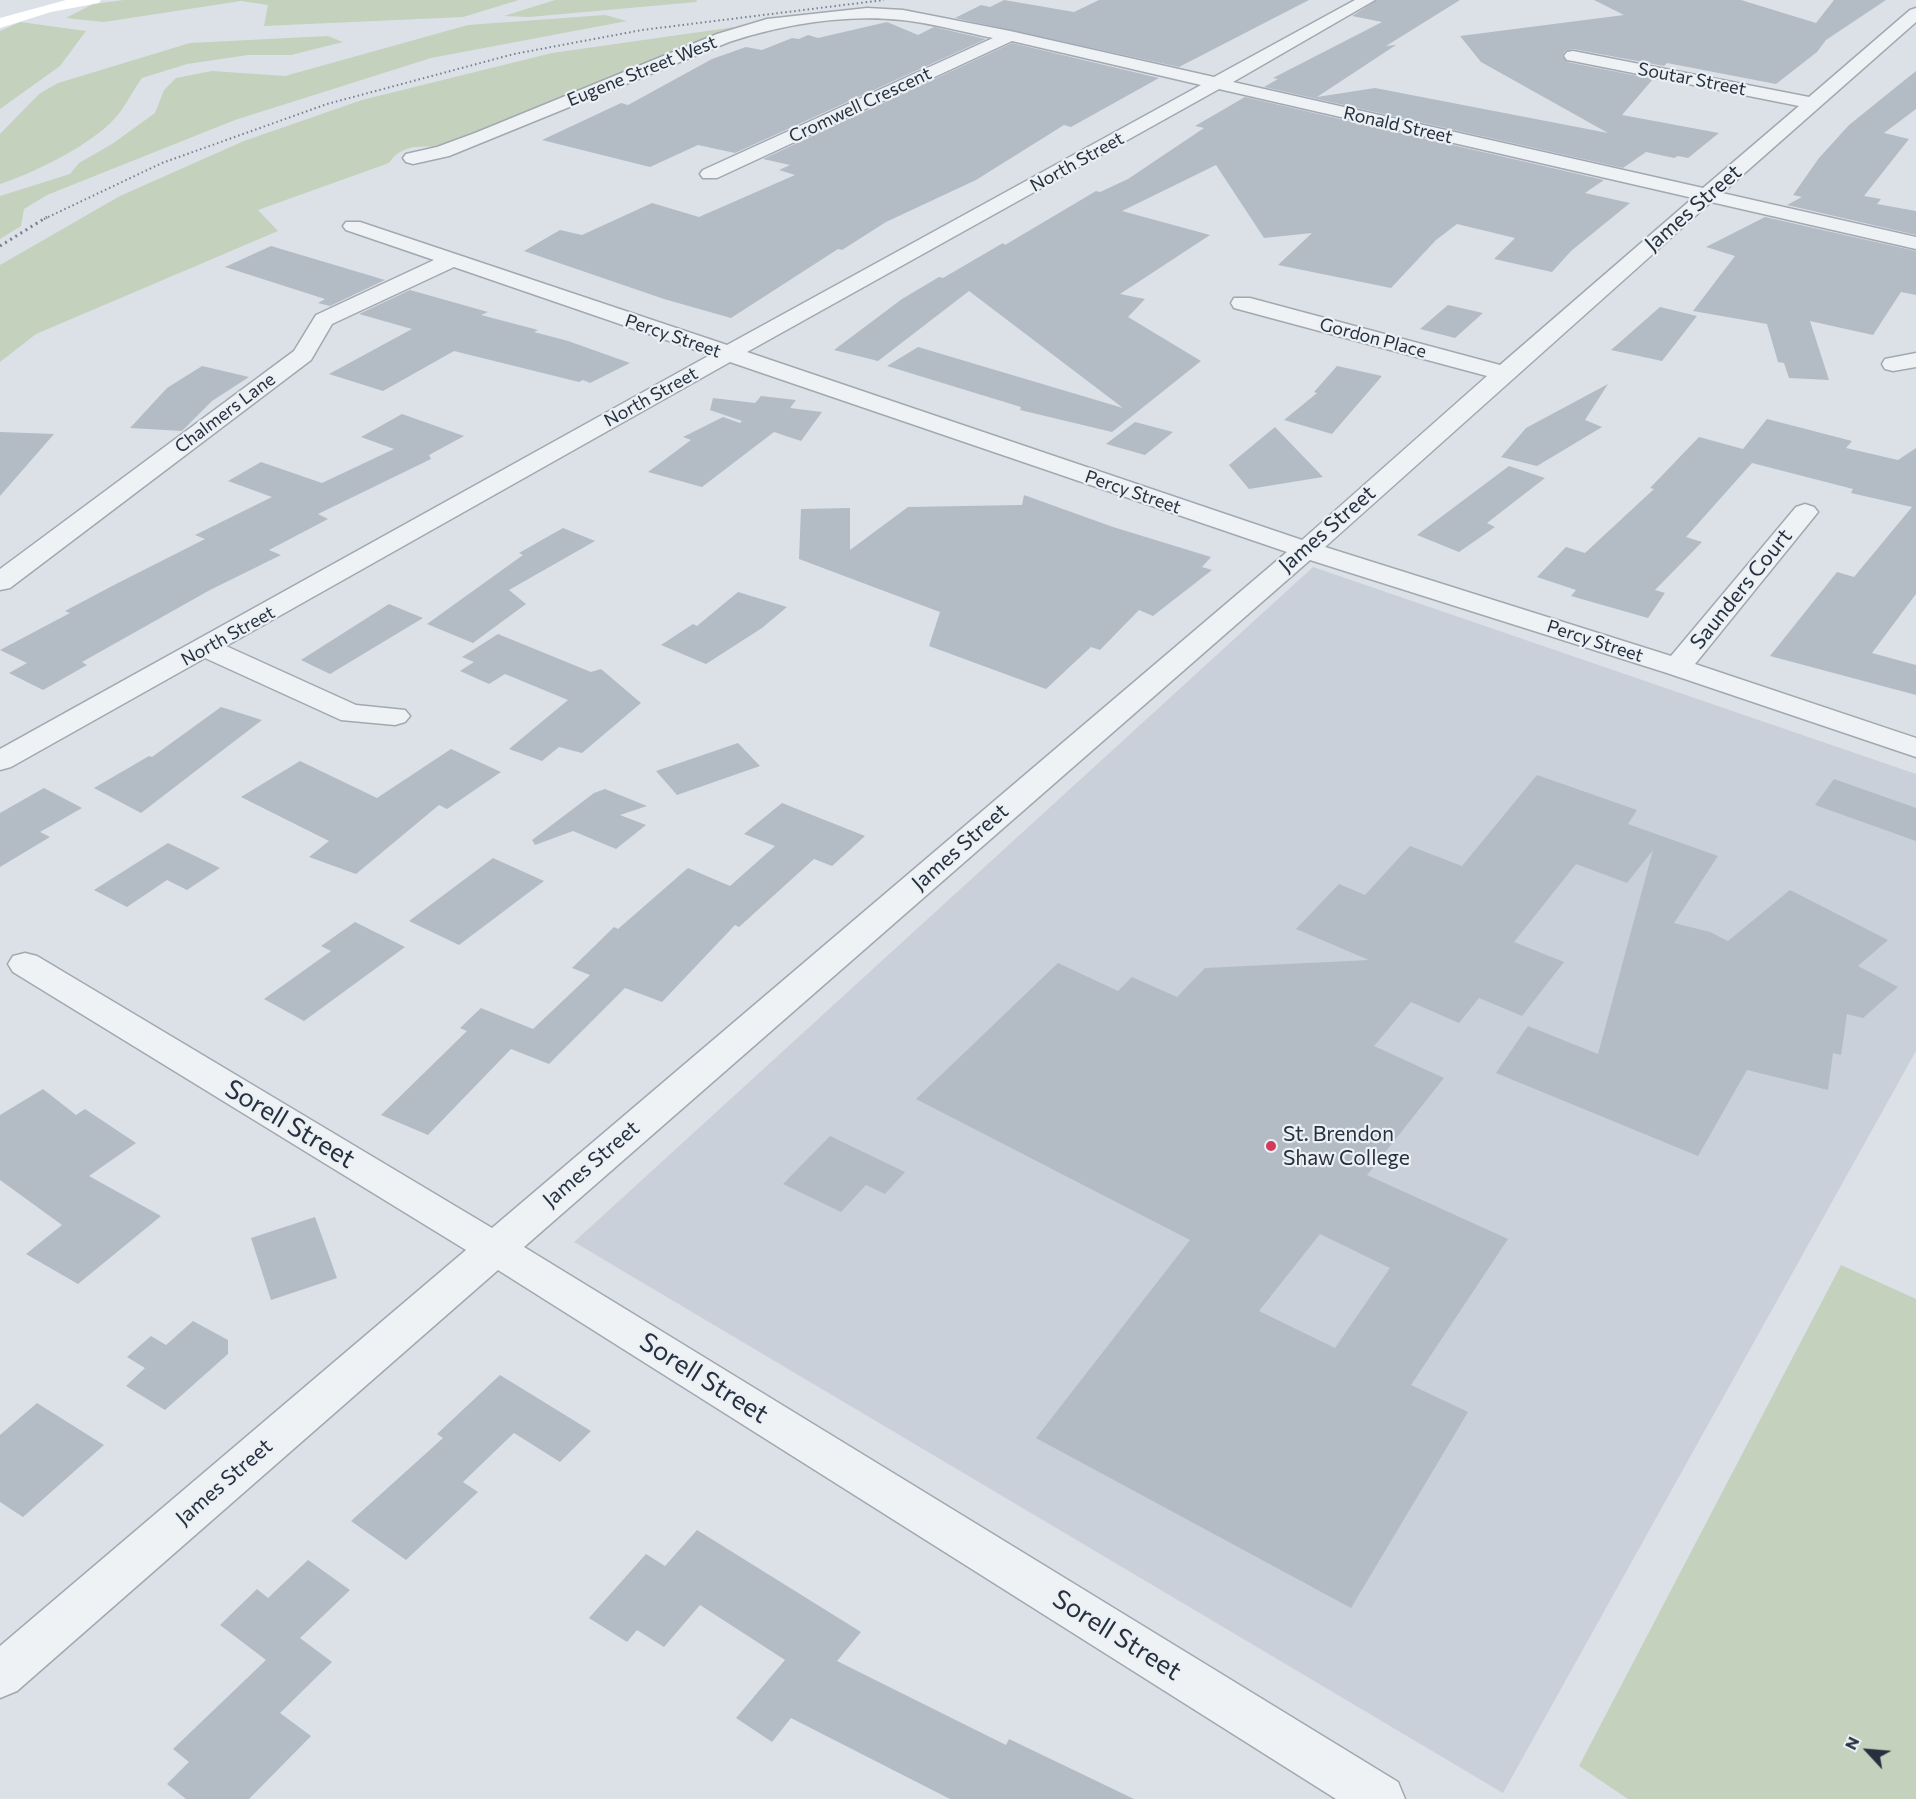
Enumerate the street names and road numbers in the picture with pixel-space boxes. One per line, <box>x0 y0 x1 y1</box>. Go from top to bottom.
street label: Eugene Street West <box>564 31 720 111</box>
street label: Soutar Street <box>1636 58 1748 100</box>
street label: Cromwell Crescent <box>785 63 935 147</box>
street label: Ronald Street <box>1341 102 1455 148</box>
street label: North Street <box>1026 127 1128 197</box>
street label: James Street <box>1640 159 1746 257</box>
street label: Percy Street <box>622 310 724 362</box>
street label: Gordon Place <box>1317 313 1429 363</box>
street label: North Street <box>600 362 702 432</box>
street label: Chalmers Lane <box>171 368 279 458</box>
street label: Percy Street <box>1082 466 1184 518</box>
street label: James Street <box>1274 480 1380 578</box>
street label: Saunders Court <box>1685 524 1797 654</box>
street label: North Street <box>177 601 279 671</box>
street label: Percy Street <box>1544 615 1646 667</box>
street label: James Street <box>907 798 1013 896</box>
street label: Sorell Street <box>219 1073 361 1175</box>
street label: James Street <box>538 1115 644 1213</box>
street label: Sorell Street <box>634 1326 774 1430</box>
street label: James Street <box>171 1433 277 1531</box>
street label: Sorell Street <box>1047 1583 1187 1687</box>

